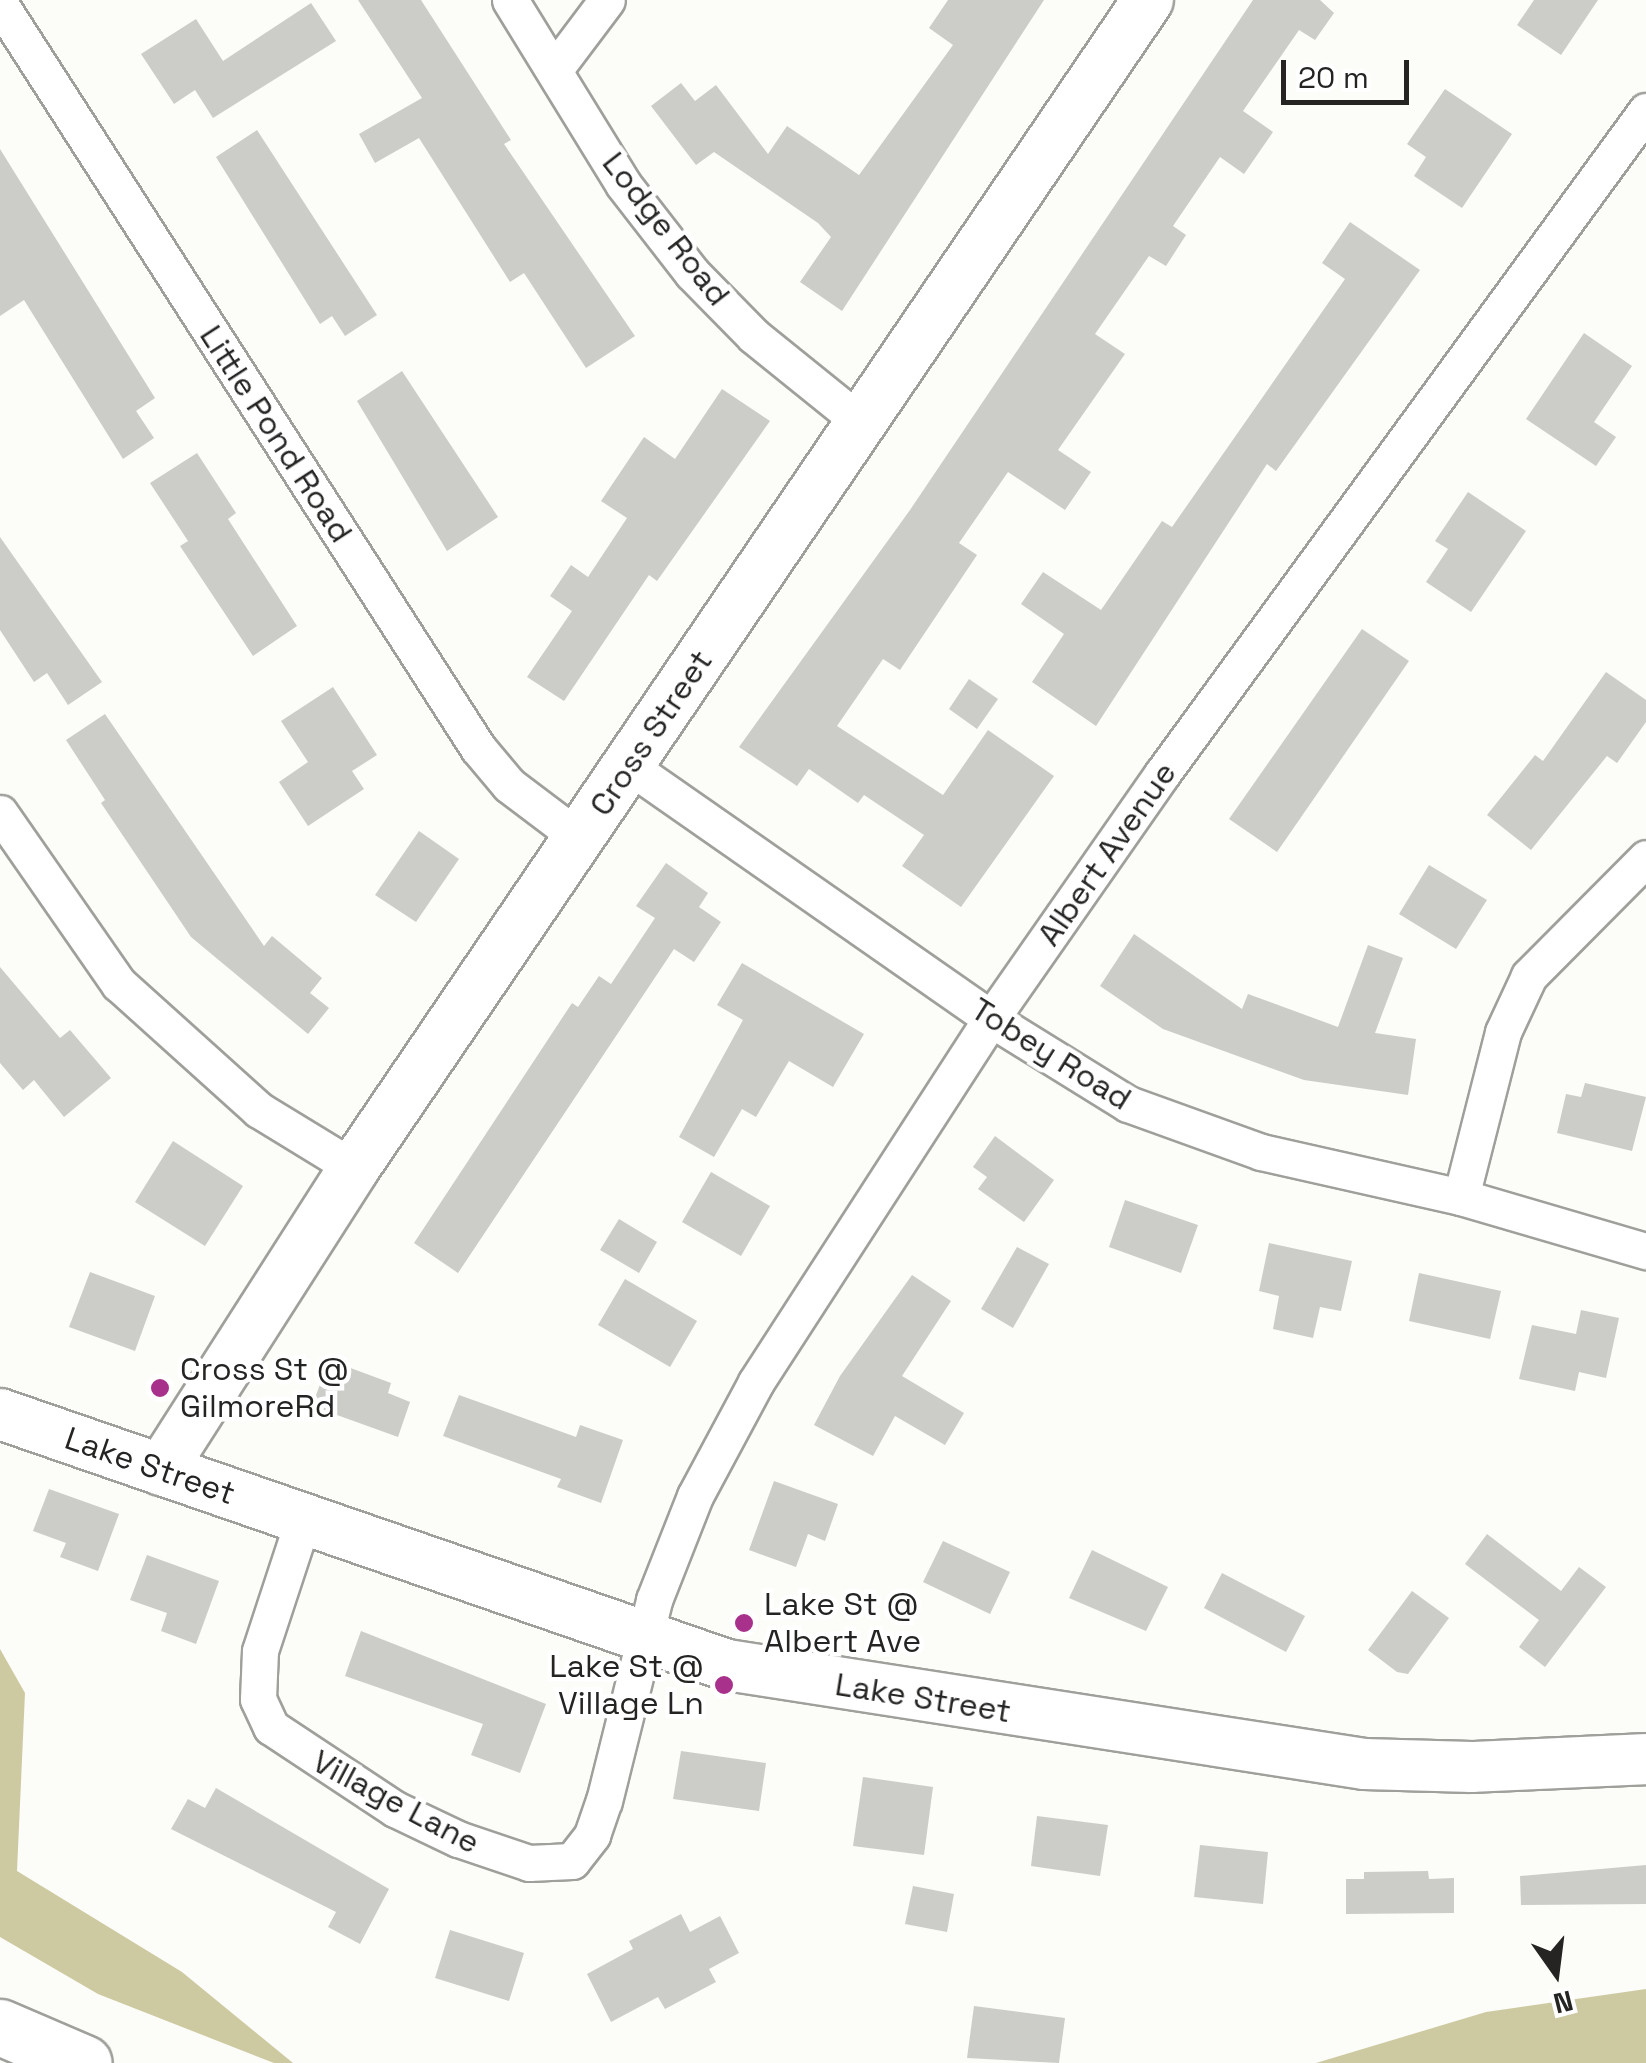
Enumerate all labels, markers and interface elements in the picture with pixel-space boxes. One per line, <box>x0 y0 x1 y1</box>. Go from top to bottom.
scale bar <box>1286 40 1414 102</box>
text: 20 m <box>1298 58 1369 97</box>
street label: Lodge Road <box>594 145 738 313</box>
street label: Little Pond Road <box>192 318 360 550</box>
street label: Cross Street <box>582 643 720 823</box>
street label: Albert Avenue <box>1029 755 1185 953</box>
street label: Tobey Road <box>964 990 1138 1118</box>
place label: Cross St @ GilmoreRd <box>180 1351 349 1426</box>
marker: Cross St @ GilmoreRd <box>149 1377 171 1399</box>
street label: Lake Street <box>60 1419 240 1513</box>
place label: Lake St @ Albert Ave <box>764 1586 922 1661</box>
marker: Lake St @ Albert Ave <box>733 1612 755 1634</box>
place label: Lake St @ Village Ln <box>549 1648 704 1723</box>
street label: Lake Street <box>832 1665 1014 1731</box>
marker: Lake St @ Village Ln <box>713 1674 735 1696</box>
street label: Village Lane <box>306 1742 486 1862</box>
north arrow <box>1506 1923 1606 2023</box>
text: N <box>1550 1982 1577 2022</box>

